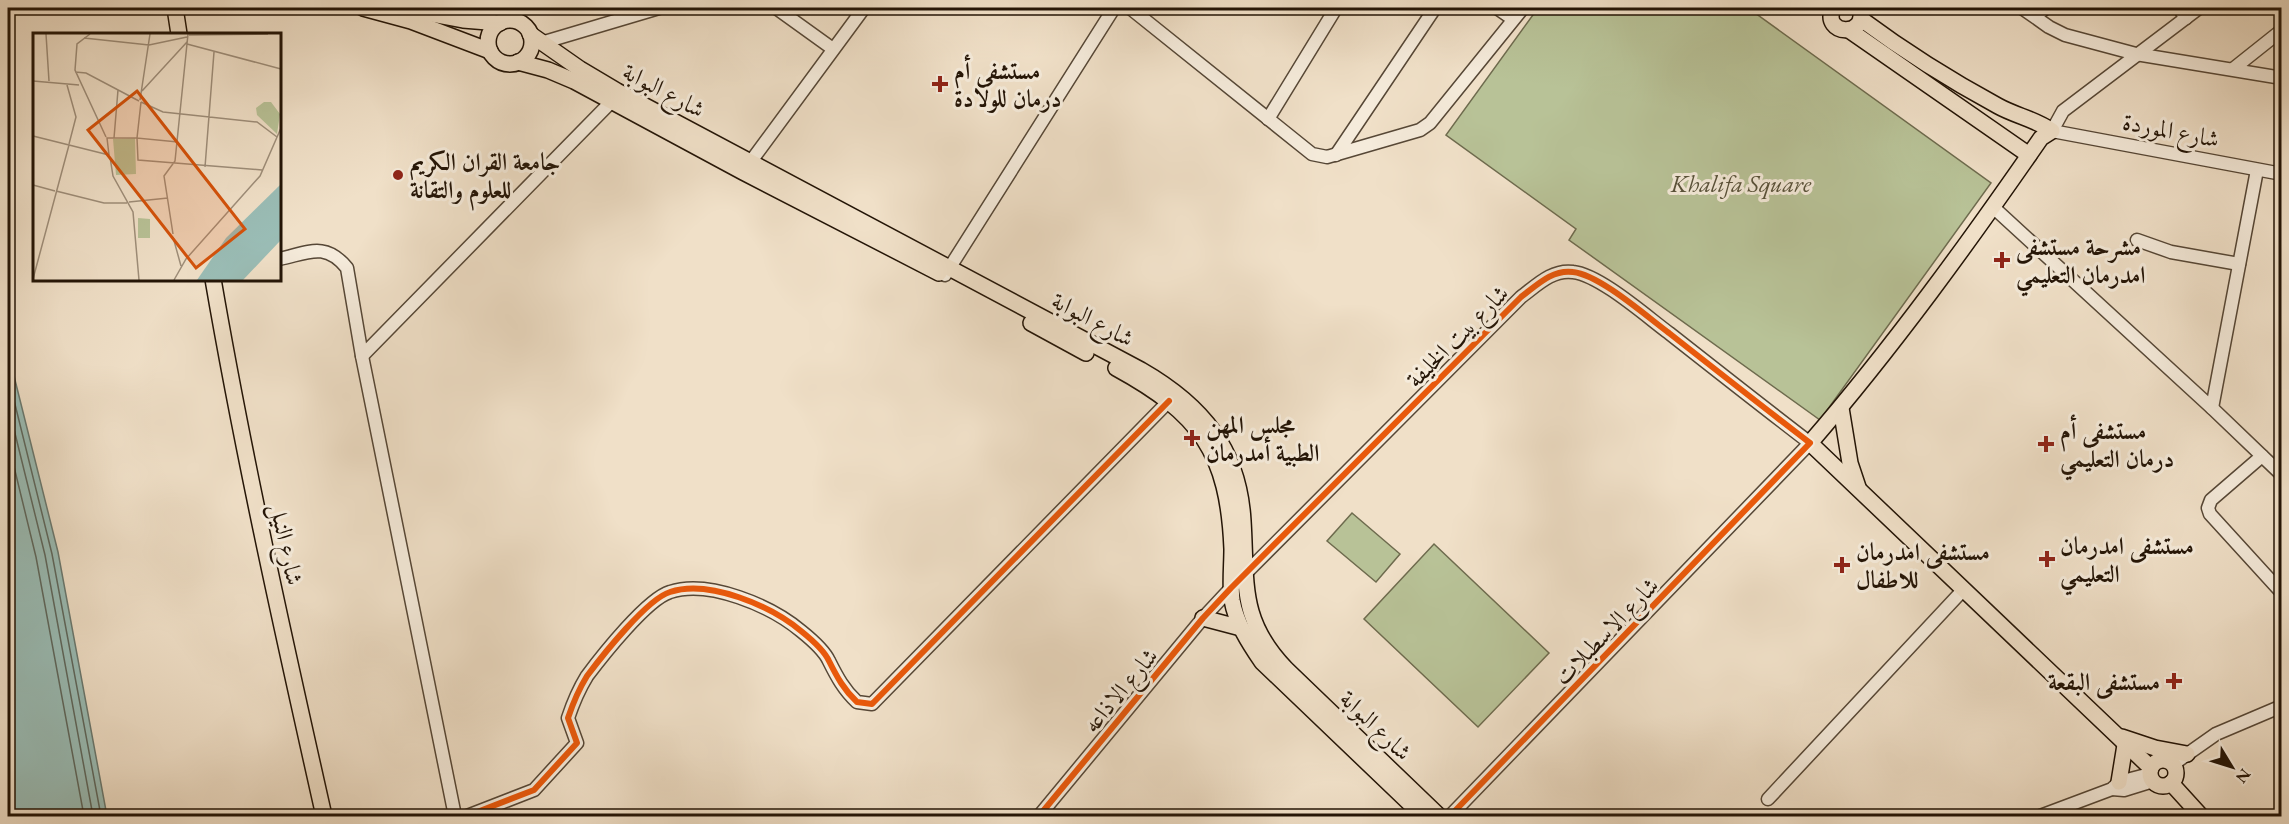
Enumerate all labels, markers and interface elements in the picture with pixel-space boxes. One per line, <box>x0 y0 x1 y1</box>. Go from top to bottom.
inset map <box>33 33 280 280</box>
place label: مستشفى أم درمان للولادة <box>954 54 1062 114</box>
street label: شارع البوابة <box>615 55 711 129</box>
marker: مستشفى أم درمان للولادة <box>931 75 949 93</box>
street label: شارع الموردة <box>2119 105 2222 159</box>
place label: جامعة القران الكريم للعلوم والتقانة <box>410 146 560 211</box>
marker: جامعة القران الكريم للعلوم والتقانة <box>391 168 405 182</box>
park label: Khalifa Square <box>1670 168 1812 200</box>
place label: مشرحة مستشفى امدرمان التعليمي <box>2015 231 2145 297</box>
marker: مشرحة مستشفى امدرمان التعليمي <box>1993 251 2011 269</box>
street label: شارع بيت الخليفة <box>1399 278 1519 398</box>
street label: شارع البوابة <box>1044 284 1140 358</box>
place label: مجلس المهن الطبية أمدرمان <box>1206 409 1320 468</box>
place label: مستشفى أم درمان التعليمي <box>2060 414 2174 481</box>
marker: مجلس المهن الطبية أمدرمان <box>1183 429 1201 447</box>
marker: مستشفى أم درمان التعليمي <box>2037 435 2055 453</box>
street label: شارع النيل <box>258 500 311 589</box>
place label: مستشفى امدرمان التعليمي <box>2060 530 2194 596</box>
place label: مستشفى امدرمان للاطفال <box>1856 536 1990 595</box>
marker: مستشفى امدرمان التعليمي <box>2038 550 2056 568</box>
marker: مستشفى امدرمان للاطفال <box>1833 556 1851 574</box>
street label: شارع الاسطبلات <box>1547 570 1669 695</box>
street label: شارع الاذاعه <box>1075 641 1168 742</box>
place label: مستشفى البقعة <box>2048 666 2160 699</box>
marker: مستشفى البقعة <box>2165 672 2183 690</box>
street label: شارع البوابة <box>1330 683 1419 771</box>
north arrow <box>2202 737 2262 797</box>
text: N <box>2231 764 2256 788</box>

